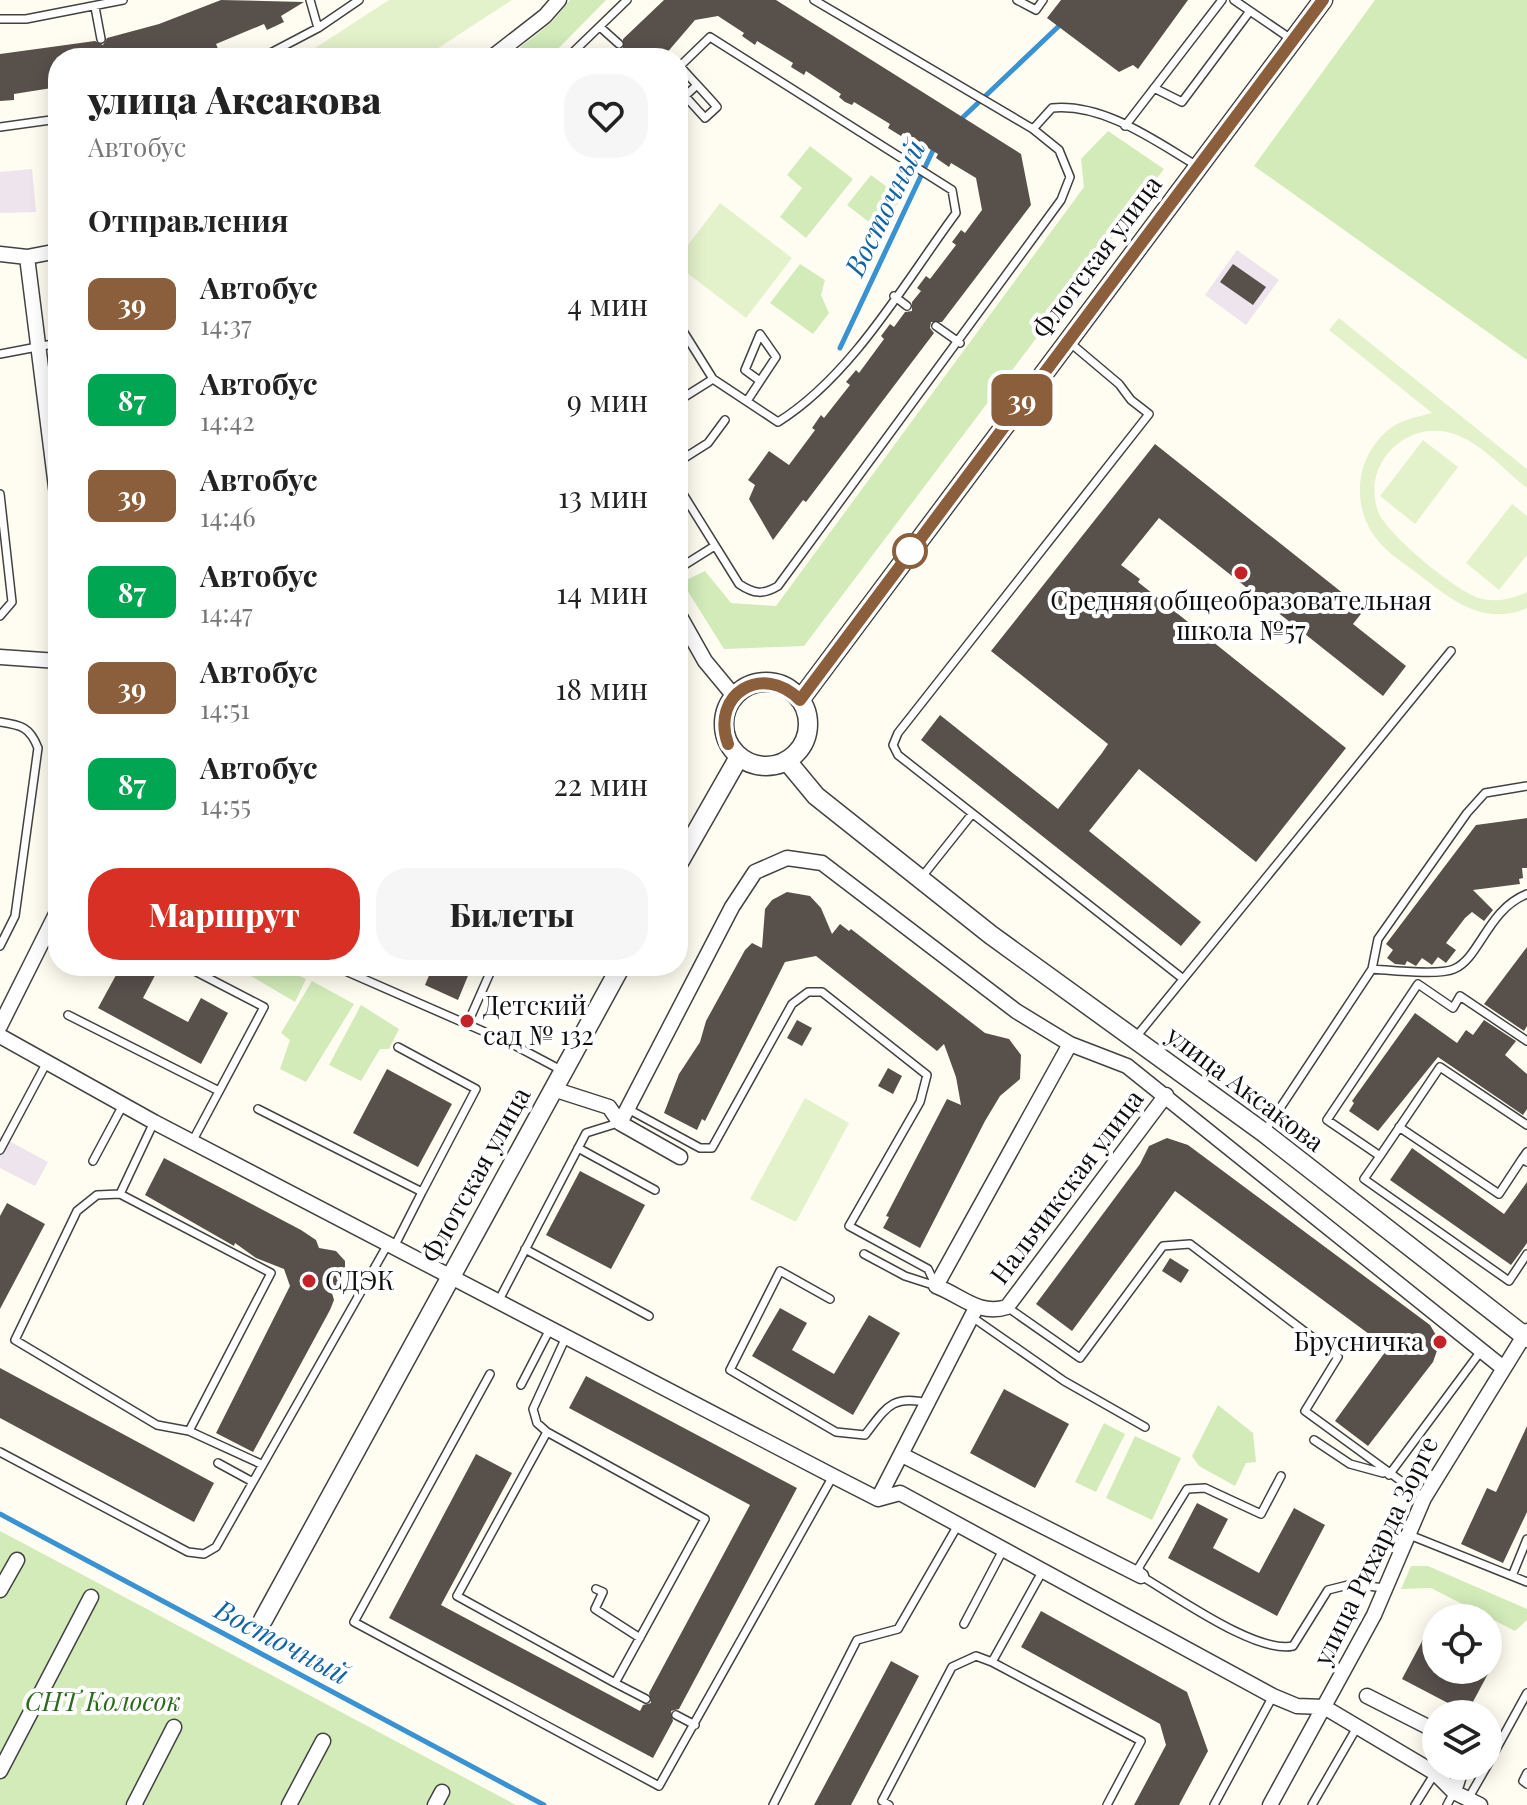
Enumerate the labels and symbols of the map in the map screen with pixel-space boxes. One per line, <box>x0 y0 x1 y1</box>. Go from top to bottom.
water label: Восточный <box>834 132 933 283</box>
street label: Флотская улица <box>1023 167 1169 345</box>
line badge: 39 <box>986 374 1058 426</box>
unlabelled marker <box>893 534 927 568</box>
marker: Средняя общеобразовательная школа №57 <box>1232 564 1250 582</box>
place label: Средняя общеобразовательная школа №57 <box>1050 582 1432 647</box>
place label: Детский сад № 132 <box>483 987 594 1052</box>
marker: Детский сад № 132 <box>458 1012 476 1030</box>
street label: улица Аксакова <box>1159 1016 1332 1159</box>
street label: Флотская улица <box>412 1080 537 1268</box>
street label: Нальчикская улица <box>981 1082 1150 1290</box>
place label: СДЭК <box>325 1262 395 1297</box>
marker: СДЭК <box>300 1272 318 1290</box>
place label: Брусничка <box>1294 1323 1424 1358</box>
marker: Брусничка <box>1431 1333 1449 1351</box>
street label: улица Рихарда Зорге <box>1303 1430 1445 1672</box>
water label: Восточный <box>208 1589 357 1692</box>
park label: СНТ Колосок <box>25 1683 181 1718</box>

